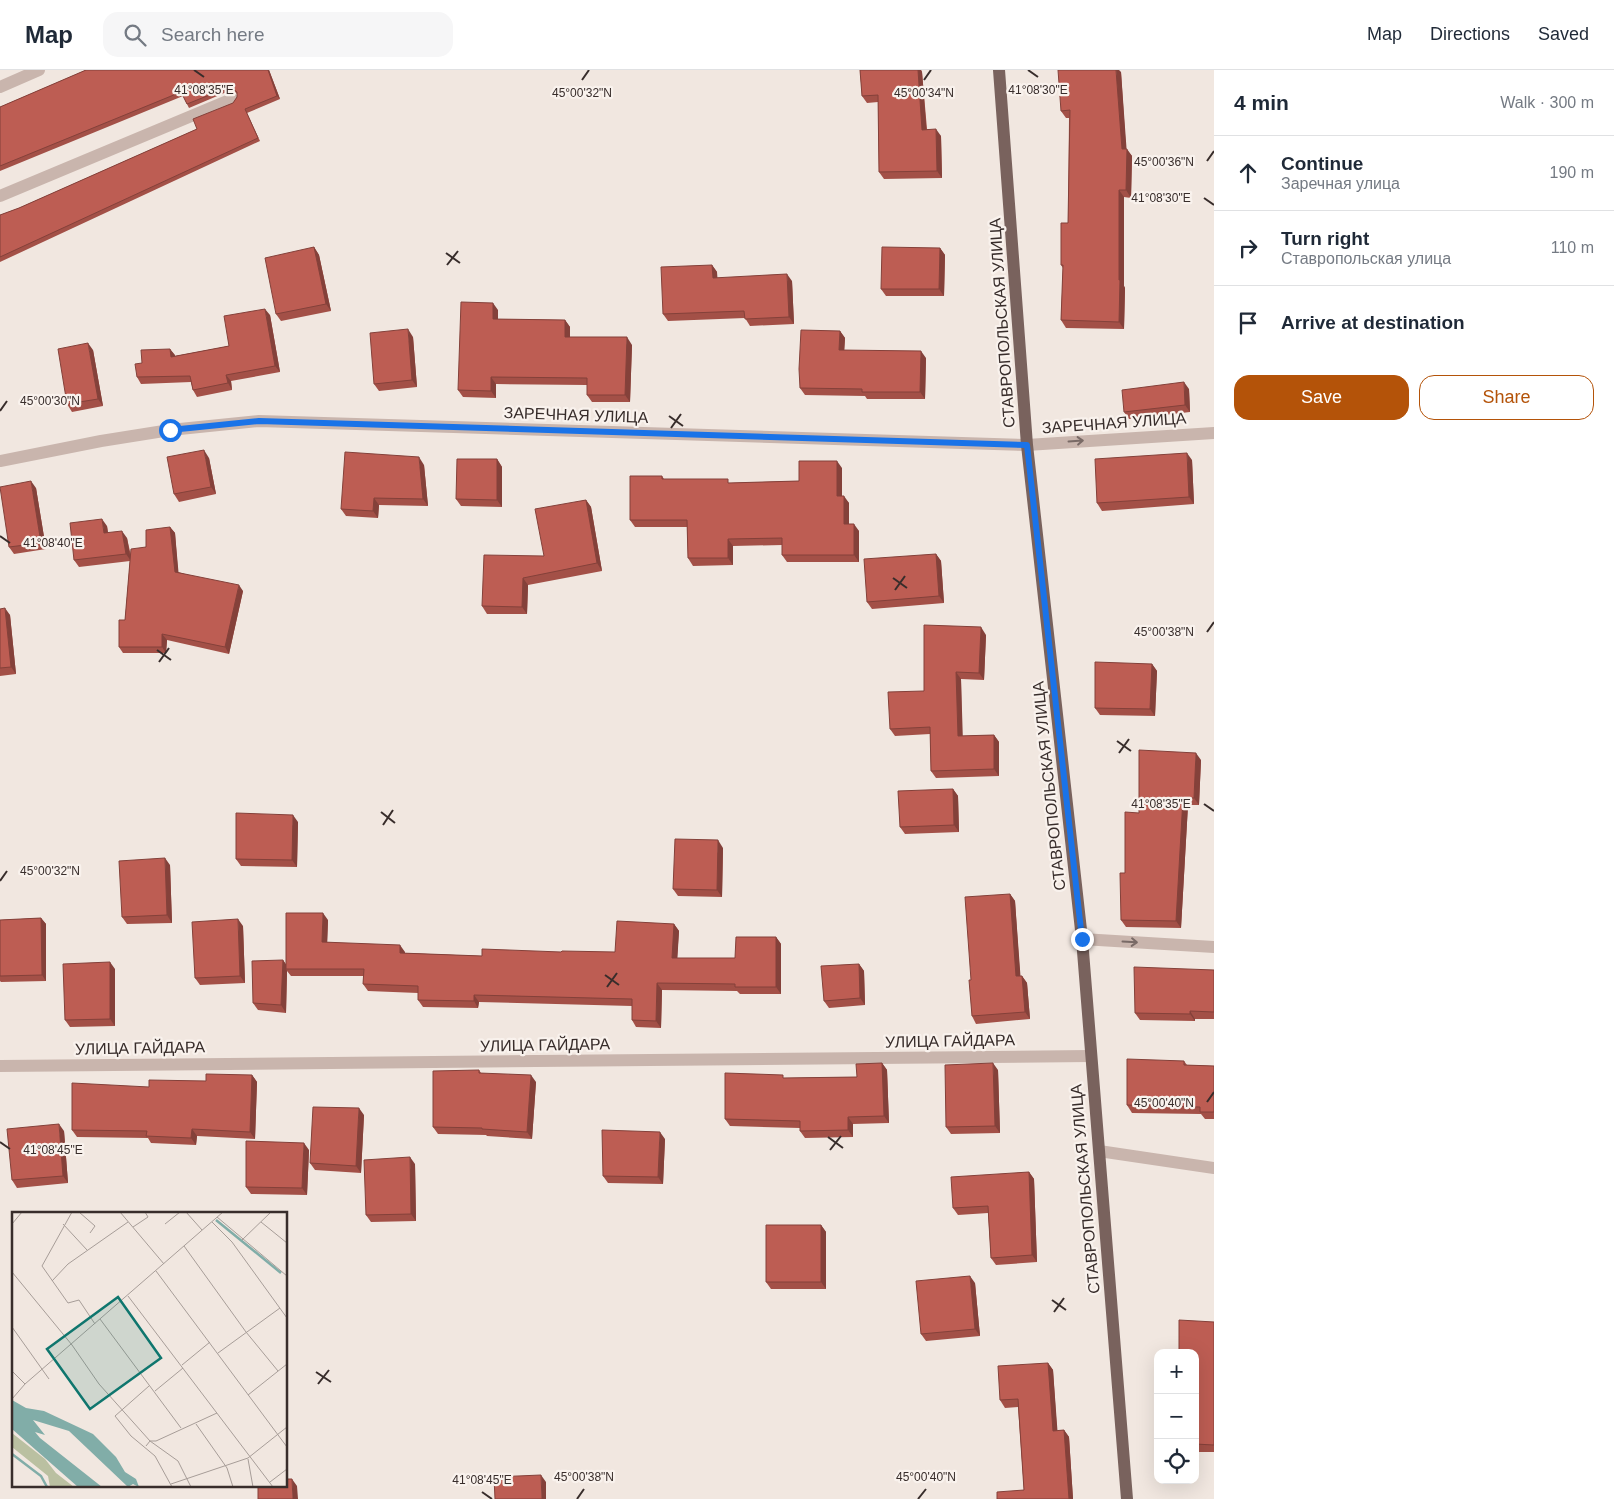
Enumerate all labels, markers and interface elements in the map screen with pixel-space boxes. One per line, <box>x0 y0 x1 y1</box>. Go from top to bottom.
search box <box>103 12 453 57</box>
text: Map <box>25 21 73 48</box>
icon: search <box>121 21 149 49</box>
text: Search here <box>161 24 265 45</box>
text: Map <box>1367 24 1402 44</box>
text: Directions <box>1430 24 1510 44</box>
text: Saved <box>1538 24 1589 44</box>
text: 41°08'35"E <box>174 83 234 97</box>
text: 41°08'30"E <box>1008 83 1068 97</box>
text: 45°00'32"N <box>552 86 612 100</box>
text: 45°00'34"N <box>894 86 954 100</box>
text: 4 min <box>1234 91 1289 114</box>
text: Walk · 300 m <box>1500 94 1594 111</box>
text: Continue <box>1281 153 1363 174</box>
text: 45°00'36"N <box>1134 155 1194 169</box>
icon: ahead <box>1234 159 1262 187</box>
text: 190 m <box>1550 164 1594 181</box>
text: Заречная улица <box>1281 175 1400 192</box>
text: 41°08'30"E <box>1131 191 1191 205</box>
street label: СТАВРОПОЛЬСКАЯ УЛИЦА <box>986 217 1018 429</box>
text: Turn right <box>1281 228 1369 249</box>
icon: right <box>1234 234 1262 262</box>
text: 110 m <box>1551 239 1594 256</box>
text: Ставропольская улица <box>1281 250 1451 267</box>
icon: arrive <box>1234 309 1262 337</box>
text: Arrive at destination <box>1281 312 1465 333</box>
button: Save <box>1234 375 1409 420</box>
button: Share <box>1419 375 1594 420</box>
text: 45°00'30"N <box>20 394 80 408</box>
street label: ЗАРЕЧНАЯ УЛИЦА <box>503 404 649 426</box>
street label: ЗАРЕЧНАЯ УЛИЦА <box>1041 409 1187 437</box>
route start <box>159 419 182 442</box>
one-way arrow <box>1068 437 1084 446</box>
text: 41°08'40"E <box>23 536 83 550</box>
text: 45°00'38"N <box>1134 625 1194 639</box>
street label: СТАВРОПОЛЬСКАЯ УЛИЦА <box>1030 680 1068 892</box>
text: 41°08'35"E <box>1131 797 1191 811</box>
text: 45°00'32"N <box>20 864 80 878</box>
route end <box>1071 928 1094 951</box>
one-way arrow <box>1122 937 1138 946</box>
street label: УЛИЦА ГАЙДАРА <box>885 1030 1016 1051</box>
street label: УЛИЦА ГАЙДАРА <box>480 1034 611 1055</box>
street label: УЛИЦА ГАЙДАРА <box>75 1037 206 1058</box>
street label: СТАВРОПОЛЬСКАЯ УЛИЦА <box>1067 1083 1103 1295</box>
text: 45°00'40"N <box>1134 1096 1194 1110</box>
text: 41°08'45"E <box>23 1143 83 1157</box>
inset map <box>12 1212 288 1486</box>
map controls <box>1154 1349 1199 1484</box>
button: + <box>1154 1349 1199 1394</box>
button: − <box>1154 1394 1199 1439</box>
button: locate <box>1154 1439 1199 1484</box>
text: 45°00'38"N <box>554 1470 614 1484</box>
text: 45°00'40"N <box>896 1470 956 1484</box>
text: 41°08'45"E <box>452 1473 512 1487</box>

